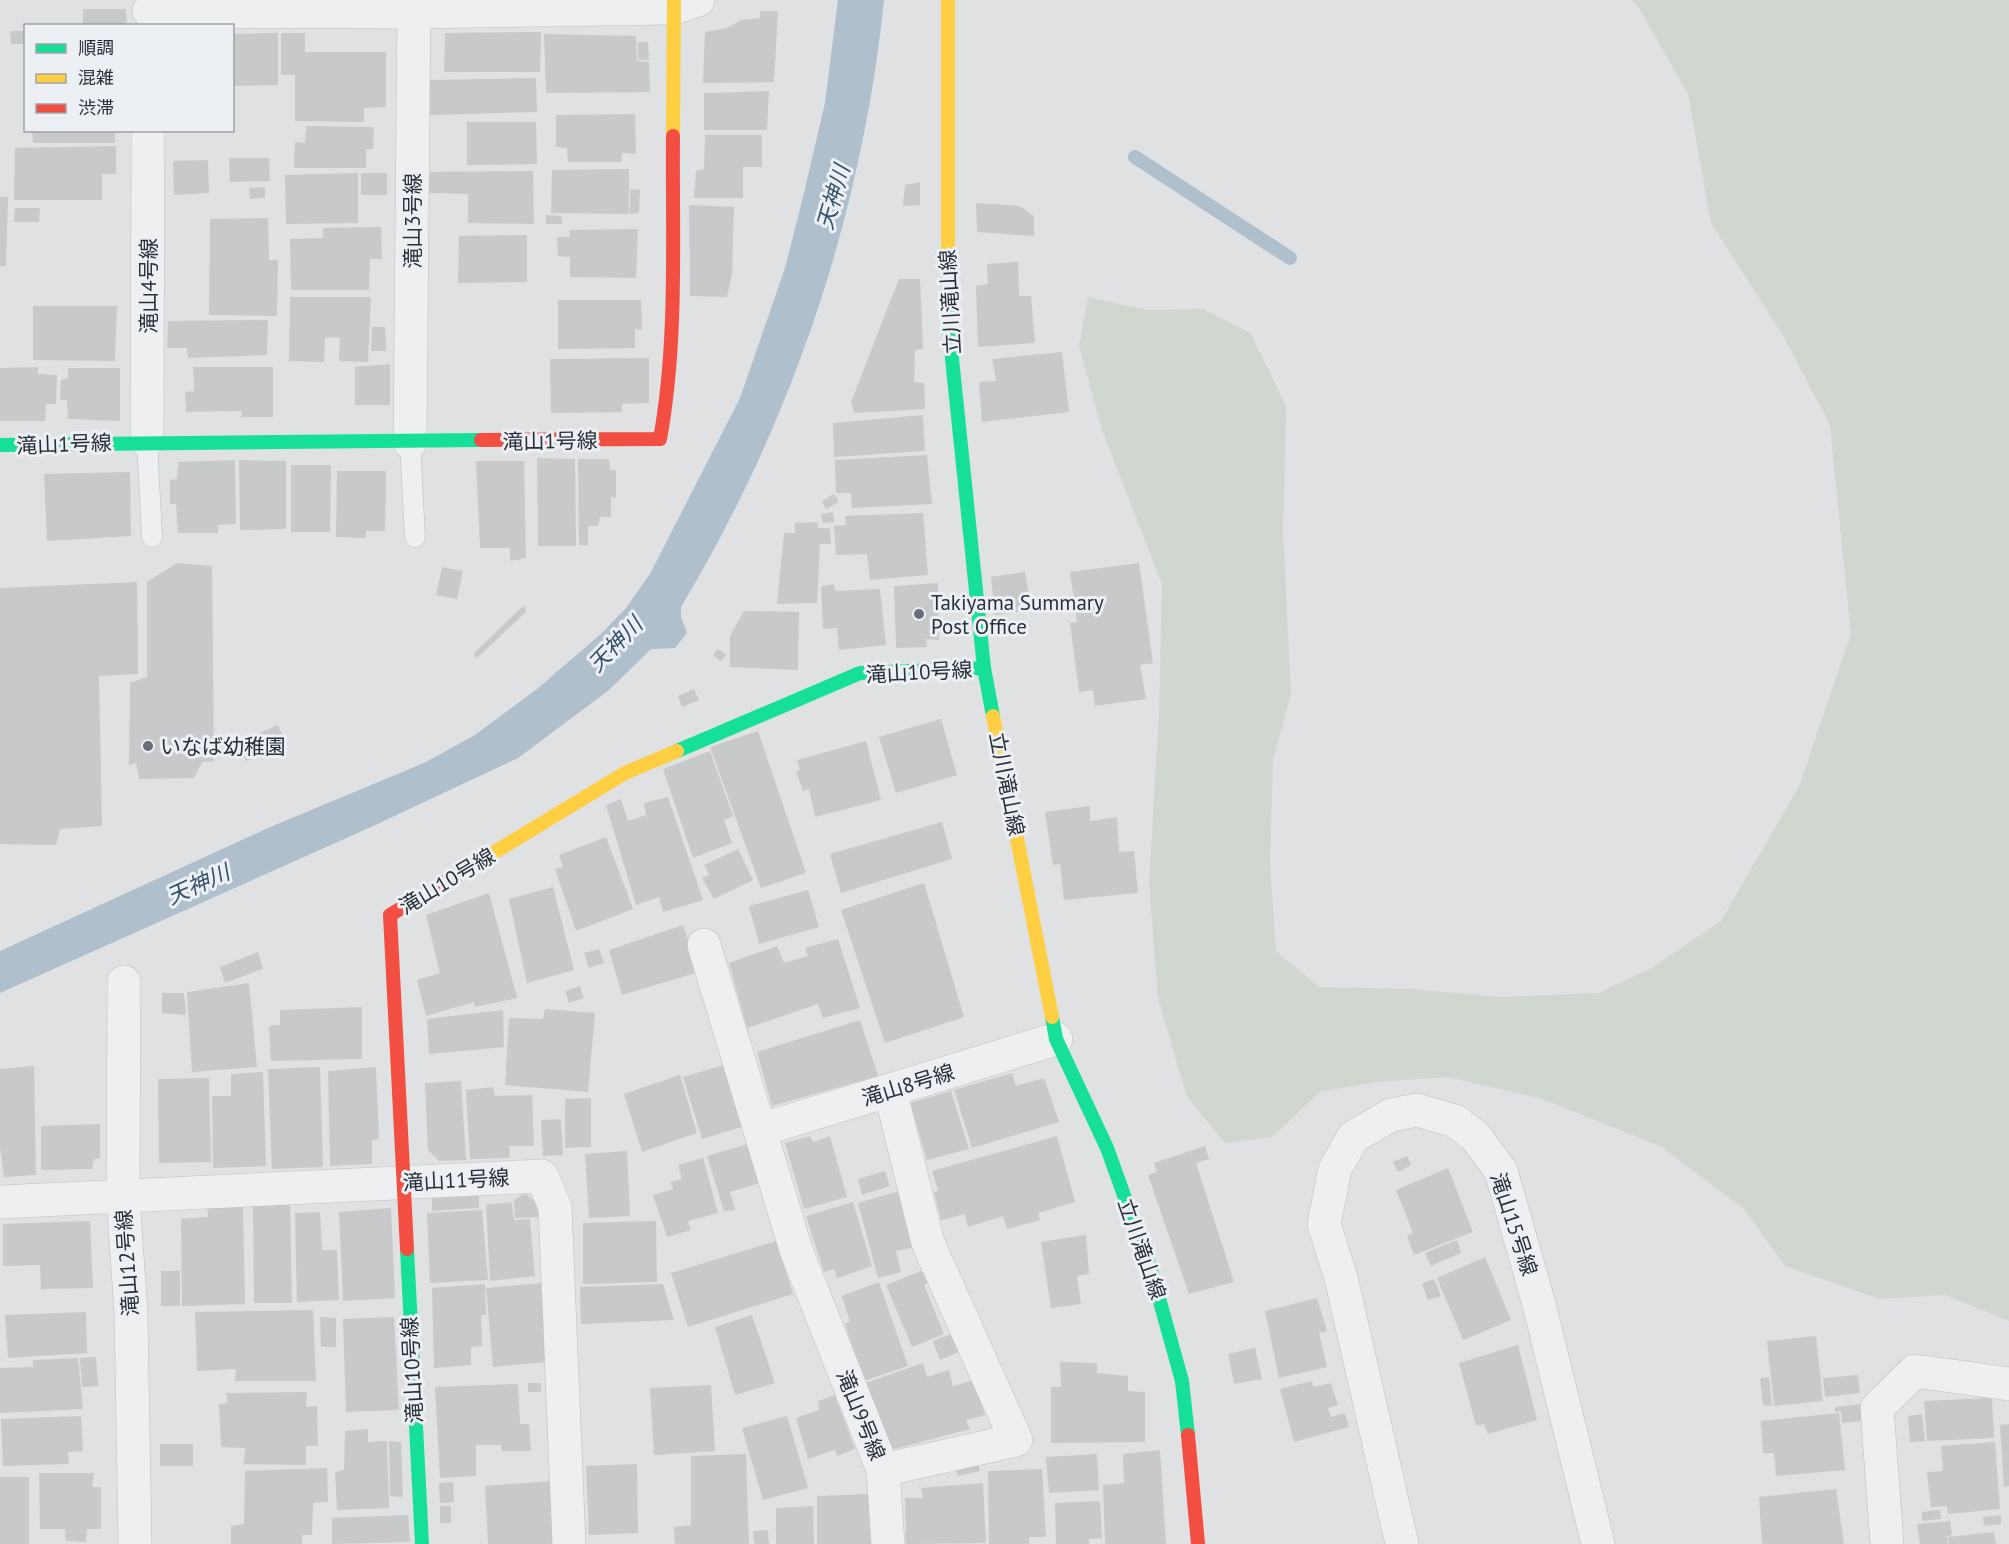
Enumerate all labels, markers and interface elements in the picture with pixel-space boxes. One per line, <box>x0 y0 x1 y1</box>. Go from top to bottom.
legend <box>24 24 234 132</box>
text: 順調 <box>78 36 114 59</box>
text: 混雑 <box>78 66 114 89</box>
text: 渋滞 <box>78 96 114 119</box>
water label: 天神川 <box>810 160 856 233</box>
street label: 滝山3号線 <box>399 173 426 269</box>
street label: 滝山4号線 <box>135 238 162 334</box>
street label: 立川滝山線 <box>934 249 966 355</box>
street label: 滝山1号線 <box>502 427 598 455</box>
street label: 滝山1号線 <box>16 429 112 459</box>
place label: Takiyama Summary Post Office <box>931 589 1104 640</box>
marker: Takiyama Summary Post Office <box>912 607 926 621</box>
water label: 天神川 <box>582 609 649 677</box>
street label: 滝山10号線 <box>865 656 973 688</box>
street label: 立川滝山線 <box>984 730 1030 838</box>
place label: いなば幼稚園 <box>160 733 286 760</box>
marker: いなば幼稚園 <box>141 739 155 753</box>
street label: 滝山10号線 <box>394 842 500 920</box>
water label: 天神川 <box>162 857 236 910</box>
street label: 滝山8号線 <box>858 1058 958 1112</box>
street label: 滝山11号線 <box>402 1164 510 1196</box>
street label: 滝山15号線 <box>1485 1169 1543 1279</box>
street label: 立川滝山線 <box>1112 1195 1172 1303</box>
street label: 滝山12号線 <box>110 1209 144 1317</box>
street label: 滝山10号線 <box>396 1316 428 1424</box>
street label: 滝山9号線 <box>831 1366 891 1464</box>

